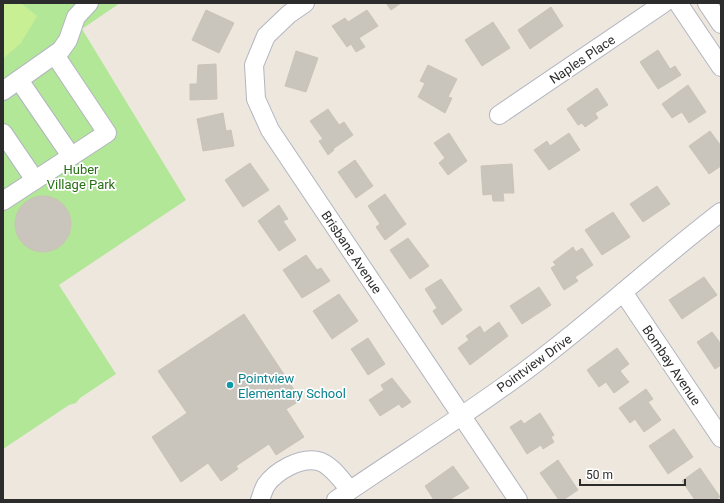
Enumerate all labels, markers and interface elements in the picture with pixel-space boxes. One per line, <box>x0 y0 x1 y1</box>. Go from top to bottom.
street label: Naples Place <box>547 32 618 87</box>
park label: Huber Village Park <box>47 162 116 192</box>
street label: Brisbane Avenue <box>318 208 385 297</box>
street label: Bombay Avenue <box>639 323 704 408</box>
street label: Pointview Drive <box>494 331 575 396</box>
place label: Pointview Elementary School <box>238 371 346 401</box>
marker: Pointview Elementary School <box>225 380 235 390</box>
scale bar <box>580 461 685 487</box>
text: 50 m <box>586 468 613 482</box>

